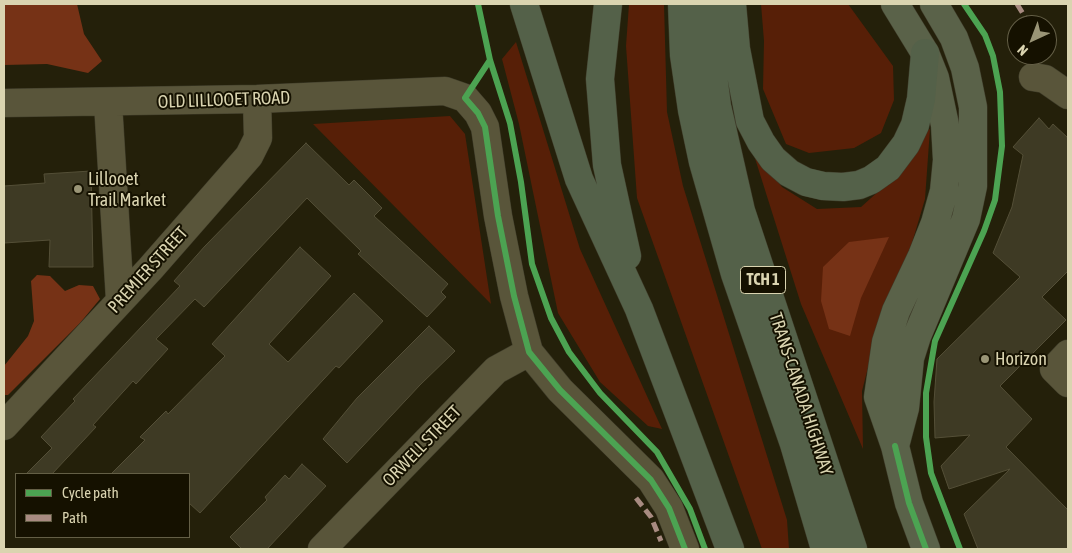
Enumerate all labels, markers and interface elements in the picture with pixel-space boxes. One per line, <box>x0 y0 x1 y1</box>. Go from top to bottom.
north arrow <box>1007 15 1057 65</box>
text: N <box>1014 42 1031 59</box>
street label: OLD LILLOOET ROAD <box>157 87 291 113</box>
place label: Lillooet Trail Market <box>88 168 166 210</box>
marker: Lillooet Trail Market <box>72 183 84 195</box>
street label: PREMIER STREET <box>104 222 192 318</box>
road number: TCH 1 <box>740 266 786 294</box>
street label: TRANS-CANADA HIGHWAY <box>764 310 838 478</box>
place label: Horizon <box>995 348 1047 370</box>
marker: Horizon <box>979 353 991 365</box>
street label: ORWELL STREET <box>378 401 466 491</box>
legend <box>15 473 190 538</box>
text: Cycle path <box>62 484 119 501</box>
text: Path <box>62 509 88 526</box>

